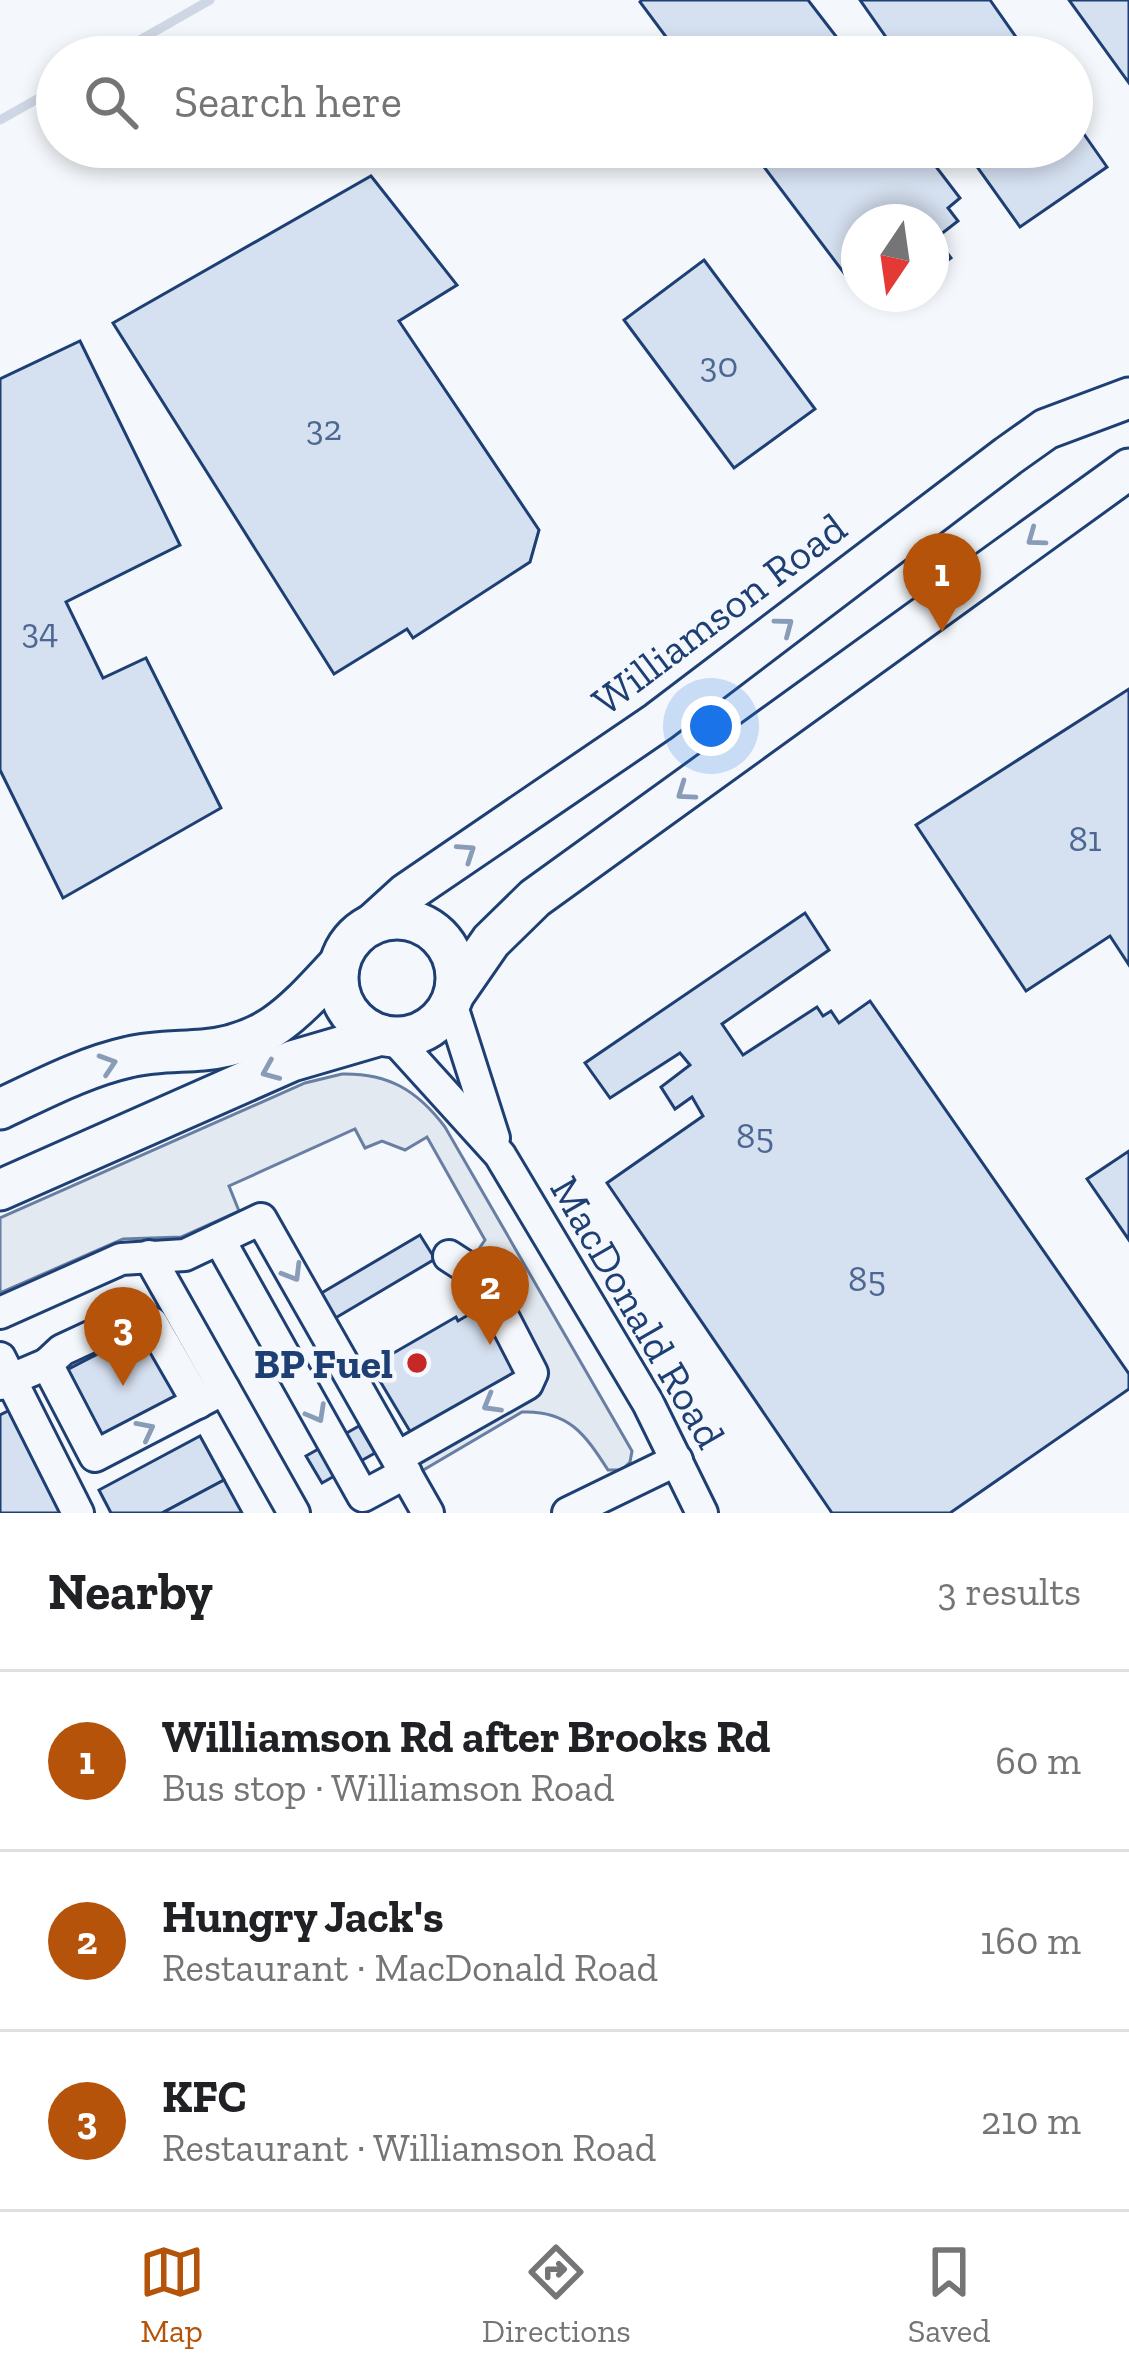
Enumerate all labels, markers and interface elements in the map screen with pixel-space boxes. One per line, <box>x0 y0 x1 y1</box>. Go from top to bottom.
search box <box>36 36 1093 168</box>
icon: search <box>78 69 144 135</box>
text: Search here <box>174 75 402 129</box>
north arrow <box>841 204 949 312</box>
house number: 30 <box>700 343 738 386</box>
house number: 32 <box>306 406 342 449</box>
street label: Williamson Road <box>582 502 856 726</box>
one-way arrow <box>1027 524 1048 546</box>
pin: 1 <box>903 533 981 632</box>
house number: 34 <box>21 609 59 652</box>
one-way arrow <box>771 619 793 640</box>
your location <box>681 696 741 756</box>
one-way arrow <box>677 778 698 800</box>
house number: 81 <box>1068 817 1102 860</box>
one-way arrow <box>454 844 476 866</box>
one-way arrow <box>96 1053 117 1078</box>
one-way arrow <box>260 1057 281 1081</box>
house number: 85 <box>736 1114 774 1157</box>
street label: MacDonald Road <box>540 1167 736 1457</box>
pin: 2 <box>451 1246 529 1345</box>
house number: 85 <box>848 1257 886 1300</box>
one-way arrow <box>279 1261 302 1282</box>
pin: 3 <box>84 1287 162 1386</box>
place label: BP Fuel <box>254 1338 393 1389</box>
marker: BP Fuel <box>404 1350 430 1376</box>
one-way arrow <box>482 1390 504 1413</box>
one-way arrow <box>303 1402 326 1423</box>
one-way arrow <box>134 1420 155 1444</box>
text: Nearby <box>48 1561 213 1622</box>
text: 3 results <box>937 1568 1081 1615</box>
text: Williamson Rd after Brooks Rd <box>162 1710 770 1764</box>
text: 1 <box>79 1737 95 1784</box>
text: 60 m <box>995 1737 1081 1784</box>
text: Bus stop · Williamson Road <box>162 1764 614 1811</box>
text: Hungry Jack's <box>162 1890 444 1944</box>
text: 2 <box>77 1917 97 1964</box>
text: 160 m <box>980 1917 1081 1964</box>
text: Restaurant · MacDonald Road <box>162 1944 658 1991</box>
text: KFC <box>162 2070 247 2124</box>
text: 3 <box>77 2097 97 2144</box>
text: 210 m <box>981 2097 1081 2144</box>
text: Restaurant · Williamson Road <box>162 2124 656 2171</box>
tab: Map <box>139 2239 205 2350</box>
tab: Directions <box>482 2239 631 2350</box>
tab: Saved <box>908 2239 990 2350</box>

